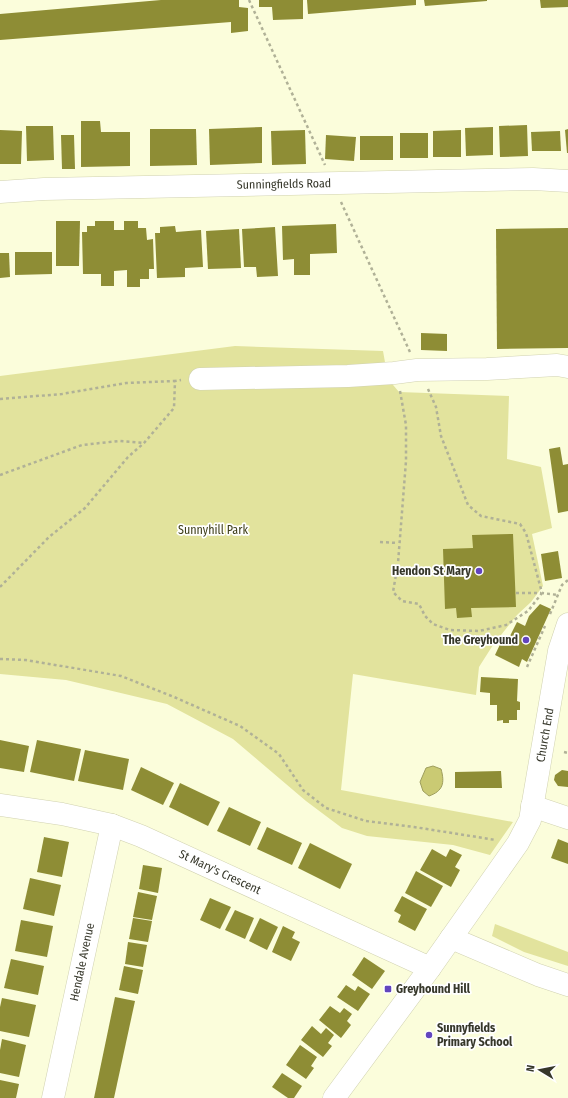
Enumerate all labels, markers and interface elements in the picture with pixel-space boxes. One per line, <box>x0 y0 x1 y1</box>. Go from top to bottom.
street label: Sunningfields Road <box>237 176 331 192</box>
park label: Sunnyhill Park <box>178 523 248 537</box>
place label: Hendon St Mary <box>392 564 471 578</box>
marker: Hendon St Mary <box>474 566 484 576</box>
place label: The Greyhound <box>443 633 518 647</box>
marker: The Greyhound <box>521 635 531 645</box>
street label: Church End <box>533 707 557 763</box>
street label: St Mary's Crescent <box>177 847 263 897</box>
street label: Hendale Avenue <box>67 922 97 1002</box>
place label: Greyhound Hill <box>396 982 471 996</box>
marker: Greyhound Hill <box>383 984 393 994</box>
place label: Sunnyfields Primary School <box>437 1021 513 1049</box>
marker: Sunnyfields Primary School <box>424 1030 434 1040</box>
north arrow <box>520 1050 560 1090</box>
text: N <box>524 1064 538 1073</box>

